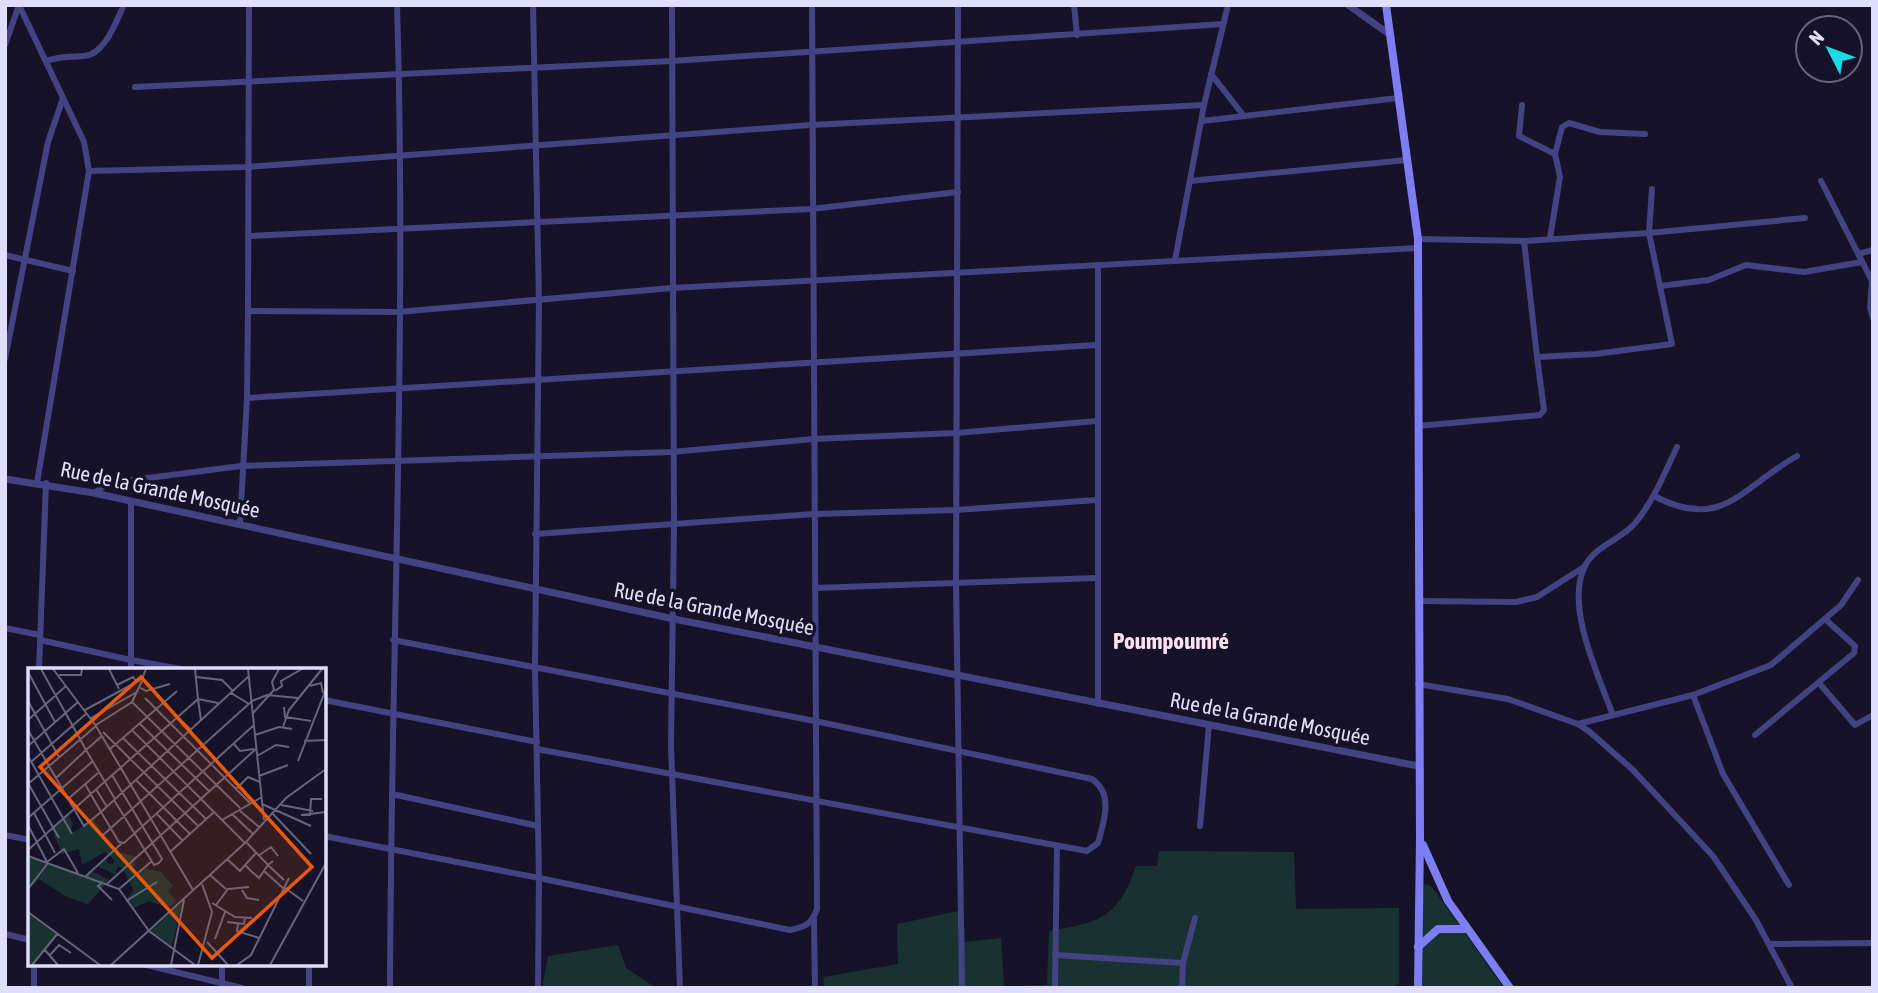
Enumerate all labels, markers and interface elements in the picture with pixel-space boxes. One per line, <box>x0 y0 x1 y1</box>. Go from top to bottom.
north arrow <box>1794 14 1864 84</box>
text: N <box>1804 26 1828 49</box>
street label: Rue de la Grande Mosquée <box>58 456 262 522</box>
street label: Rue de la Grande Mosquée <box>612 577 816 639</box>
district label: Poumpoumré <box>1113 628 1229 654</box>
inset map <box>28 668 326 965</box>
street label: Rue de la Grande Mosquée <box>1168 687 1372 749</box>

